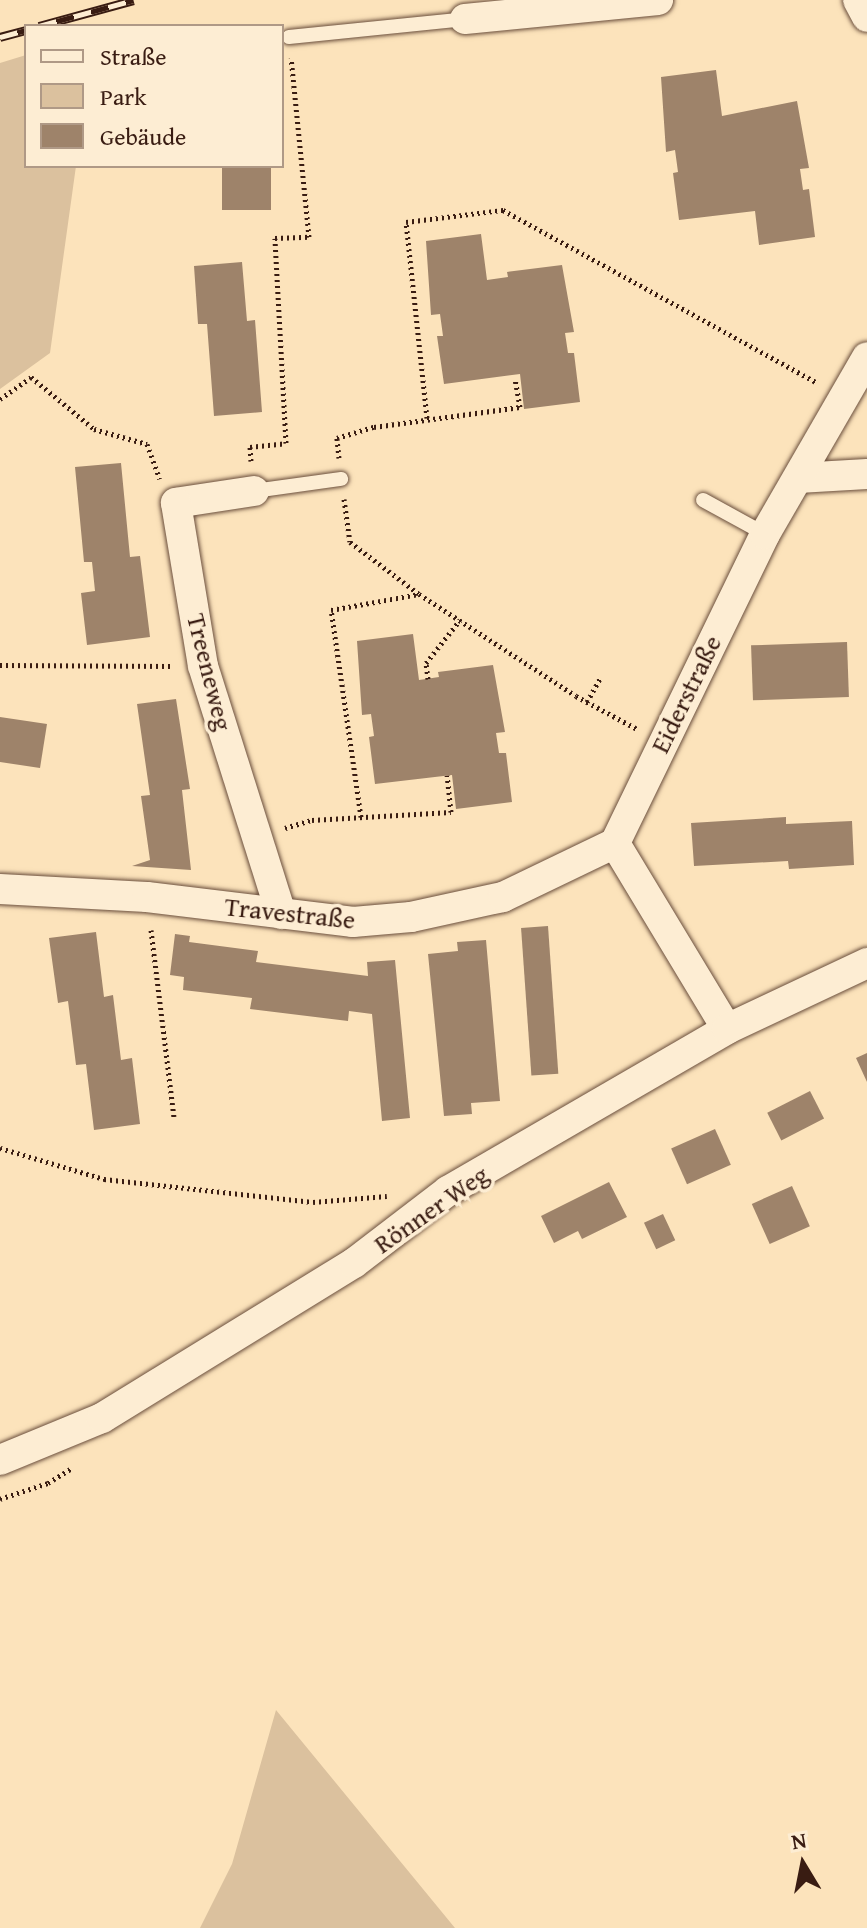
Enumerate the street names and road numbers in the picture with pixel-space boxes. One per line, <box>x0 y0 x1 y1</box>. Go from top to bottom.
street label: Treeneweg <box>180 610 240 734</box>
street label: Eiderstraße <box>644 630 728 758</box>
street label: Travestraße <box>223 891 357 935</box>
street label: Rönner Weg <box>368 1158 494 1260</box>

